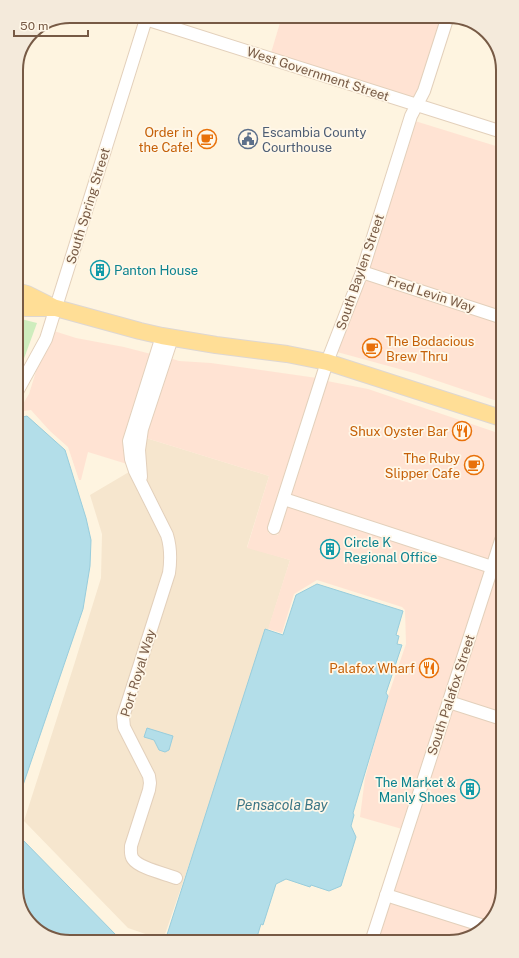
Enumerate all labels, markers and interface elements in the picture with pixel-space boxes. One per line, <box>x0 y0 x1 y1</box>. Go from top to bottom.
scale bar <box>14 12 88 38</box>
text: 50 m <box>20 19 48 33</box>
street label: West Government Street <box>245 44 391 104</box>
place label: Order in the Cafe! <box>138 125 193 155</box>
place label: Escambia County Courthouse <box>262 125 366 155</box>
cafe icon: Order in the Cafe! <box>196 128 218 150</box>
public building icon: Escambia County Courthouse <box>237 128 259 150</box>
street label: South Spring Street <box>63 146 113 266</box>
street label: South Baylen Street <box>333 212 387 332</box>
building icon: Panton House <box>89 259 111 281</box>
place label: Panton House <box>114 263 198 278</box>
street label: Fred Levin Way <box>385 273 477 315</box>
place label: The Bodacious Brew Thru <box>386 334 474 364</box>
cafe icon: The Bodacious Brew Thru <box>361 337 383 359</box>
restaurant icon: Shux Oyster Bar <box>451 420 473 442</box>
place label: Shux Oyster Bar <box>349 424 448 439</box>
place label: The Ruby Slipper Cafe <box>385 451 460 481</box>
cafe icon: The Ruby Slipper Cafe <box>463 454 485 476</box>
place label: Circle K Regional Office <box>344 535 437 565</box>
building icon: Circle K Regional Office <box>319 538 341 560</box>
street label: Port Royal Way <box>118 627 158 719</box>
street label: South Palafox Street <box>424 633 478 757</box>
restaurant icon: Palafox Wharf <box>418 657 440 679</box>
place label: Palafox Wharf <box>329 661 415 676</box>
place label: The Market & Manly Shoes <box>375 775 456 805</box>
building icon: The Market & Manly Shoes <box>459 778 481 800</box>
water label: Pensacola Bay <box>236 797 328 813</box>

